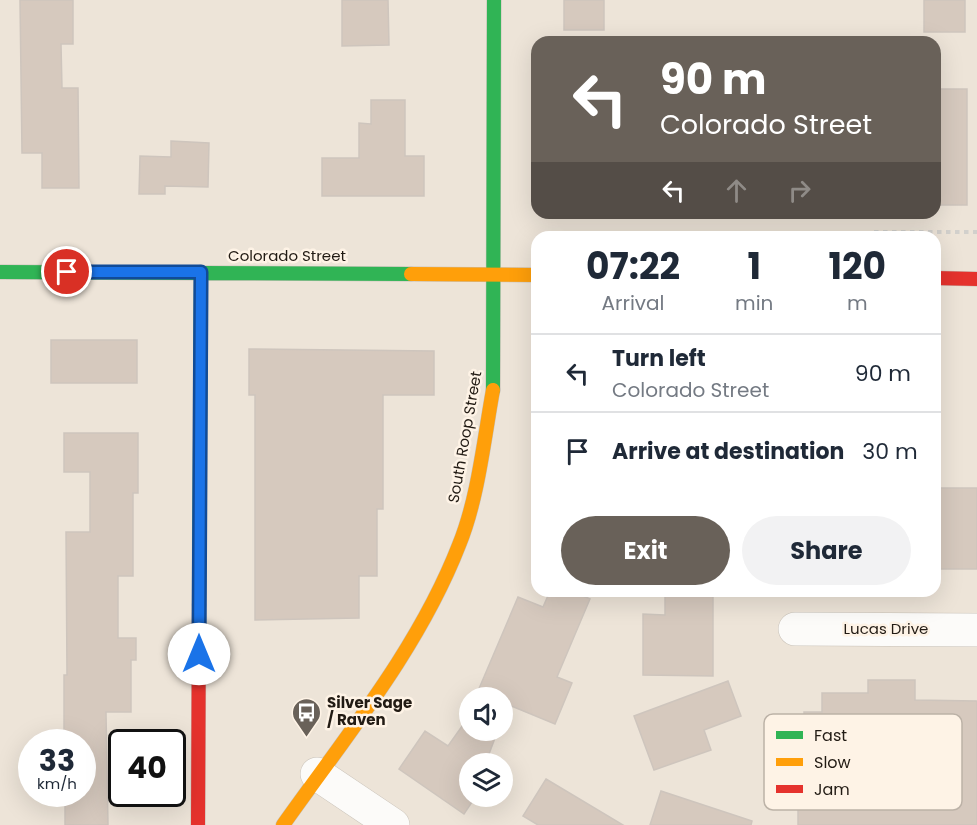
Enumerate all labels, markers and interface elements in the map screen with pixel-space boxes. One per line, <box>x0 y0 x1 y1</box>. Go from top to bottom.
text: 90 m <box>660 50 767 109</box>
icon: left <box>561 60 639 138</box>
text: Colorado Street <box>660 106 872 143</box>
icon: left <box>657 174 690 207</box>
icon: ahead <box>720 174 753 207</box>
icon: right <box>783 174 816 207</box>
text: 07:22 <box>586 241 680 292</box>
text: 1 <box>747 241 761 292</box>
text: 120 <box>828 241 886 292</box>
street label: Colorado Street <box>228 245 346 266</box>
pin <box>41 246 92 297</box>
icon: arrive <box>50 255 83 288</box>
text: Arrival <box>602 289 665 317</box>
text: min <box>735 289 773 317</box>
text: m <box>847 289 868 317</box>
text: Turn left <box>612 343 706 374</box>
icon: left <box>561 357 594 390</box>
text: 90 m <box>855 358 911 389</box>
street label: South Roop Street <box>443 369 486 504</box>
text: Colorado Street <box>612 376 769 404</box>
icon: arrive <box>561 435 594 468</box>
text: Arrive at destination <box>612 436 844 467</box>
text: 30 m <box>862 436 918 467</box>
button: Exit <box>561 516 730 585</box>
button: Share <box>742 516 911 585</box>
street label: Lucas Drive <box>844 618 928 639</box>
position arrow <box>167 622 231 686</box>
map controls <box>459 687 513 807</box>
button: sound <box>459 687 513 741</box>
place label: Silver Sage / Raven <box>327 692 412 730</box>
bus stop icon: Silver Sage / Raven <box>290 696 322 738</box>
legend <box>764 714 962 810</box>
text: Fast <box>814 724 847 747</box>
speed limit sign: 40 <box>108 729 186 807</box>
text: 33 <box>39 739 75 782</box>
text: Slow <box>814 751 851 774</box>
button: layers <box>459 753 513 807</box>
text: km/h <box>37 773 77 794</box>
text: Jam <box>814 778 850 801</box>

